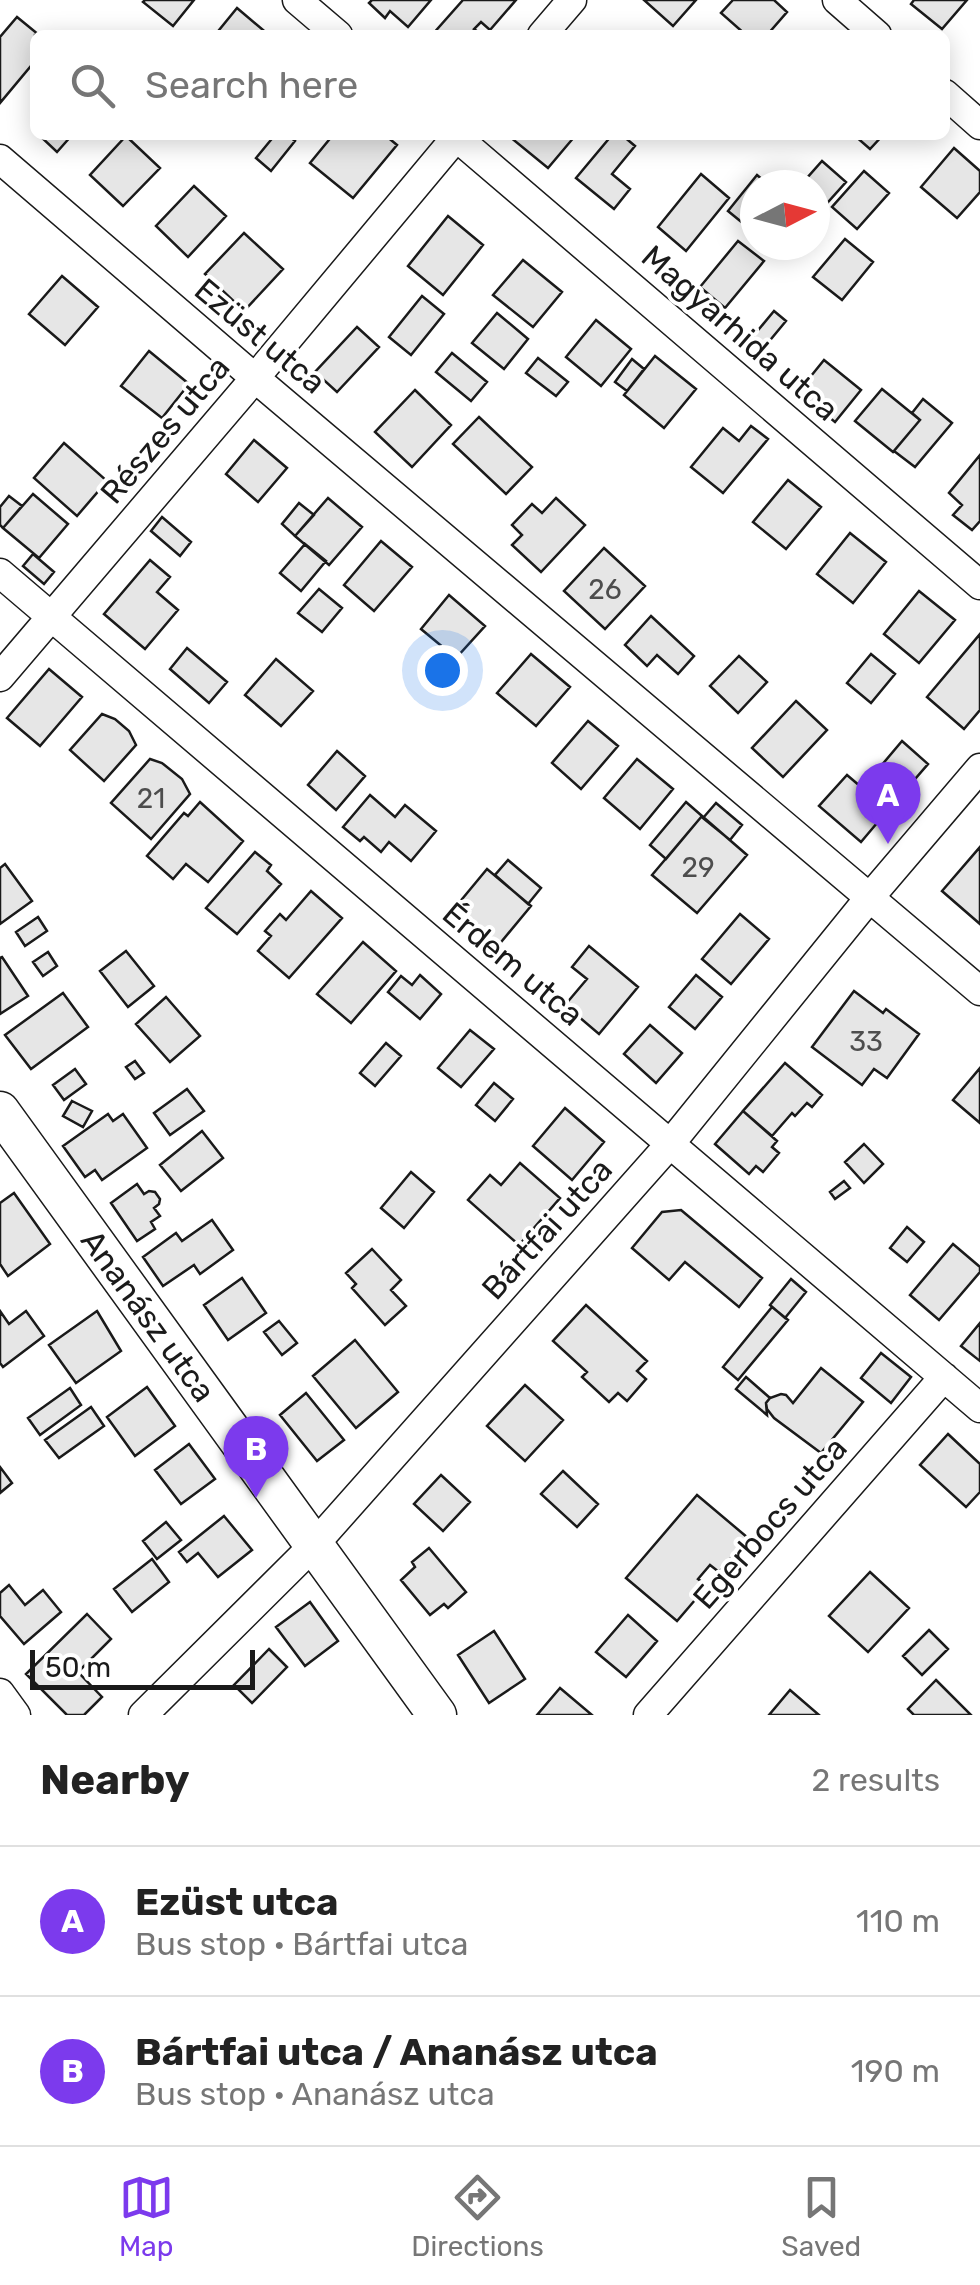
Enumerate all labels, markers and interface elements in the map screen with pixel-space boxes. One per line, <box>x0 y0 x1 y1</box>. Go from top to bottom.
search box <box>30 30 950 140</box>
icon: search <box>65 58 120 113</box>
text: Search here <box>145 62 358 108</box>
north arrow <box>740 170 830 260</box>
street label: Magyarhida utca <box>634 237 846 429</box>
street label: Ezüst utca <box>187 270 333 402</box>
street label: Részes utca <box>93 349 237 511</box>
house number: 26 <box>588 573 622 606</box>
your location <box>417 645 468 696</box>
pin: A <box>856 762 920 844</box>
house number: 21 <box>137 782 165 815</box>
house number: 29 <box>681 851 715 884</box>
street label: Érdem utca <box>435 894 591 1034</box>
house number: 33 <box>849 1025 883 1058</box>
street label: Bártfai utca <box>474 1151 620 1307</box>
street label: Ananász utca <box>73 1223 223 1409</box>
pin: B <box>224 1416 288 1498</box>
street label: Egerbocs utca <box>685 1430 855 1616</box>
scale bar <box>30 1645 255 1690</box>
text: 50 m <box>45 1651 111 1684</box>
text: Nearby <box>40 1755 190 1805</box>
text: 2 results <box>811 1761 940 1799</box>
text: Ezüst utca <box>135 1879 338 1925</box>
text: A <box>61 1902 84 1940</box>
text: 110 m <box>856 1902 940 1940</box>
text: Bus stop · Bártfai utca <box>135 1925 468 1963</box>
text: Bártfai utca / Ananász utca <box>135 2029 658 2075</box>
text: B <box>61 2052 84 2090</box>
text: 190 m <box>851 2052 940 2090</box>
text: Bus stop · Ananász utca <box>135 2075 495 2113</box>
tab: Map <box>119 2170 174 2263</box>
tab: Directions <box>411 2170 544 2263</box>
tab: Saved <box>781 2170 861 2263</box>

